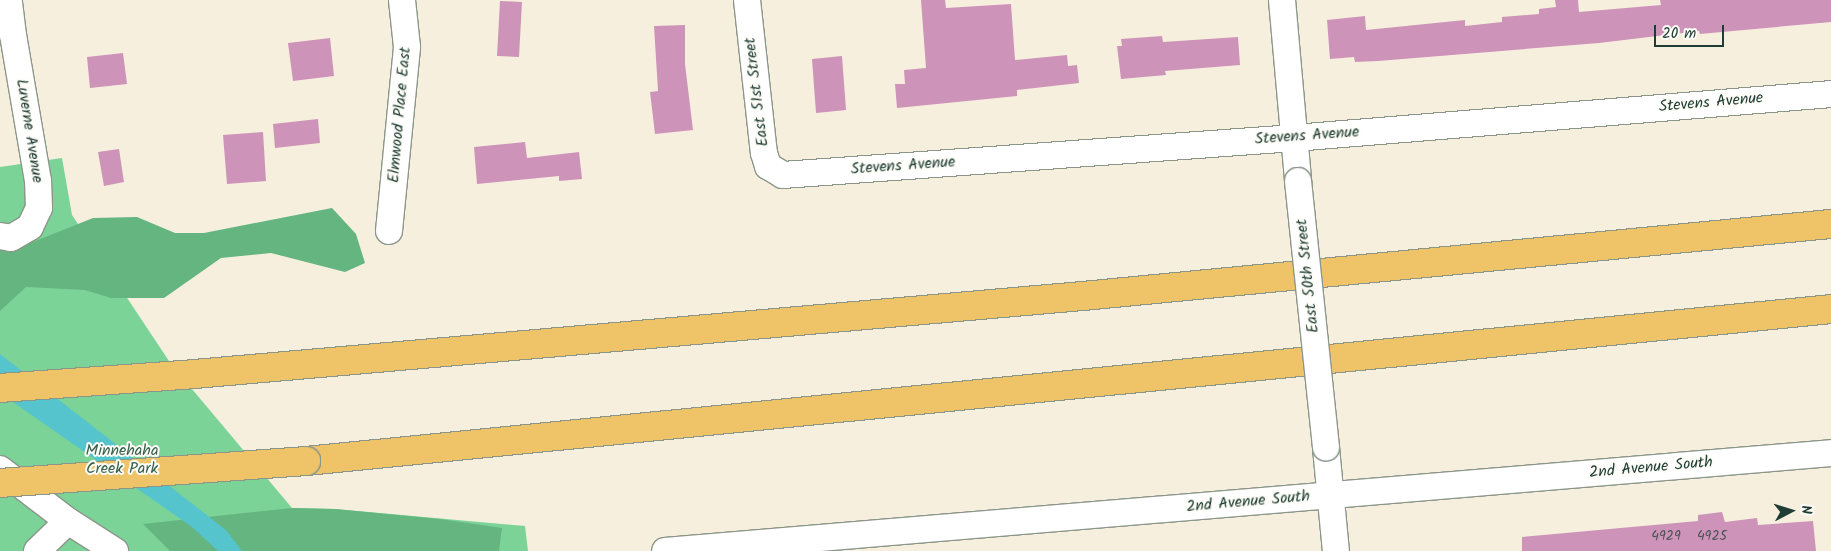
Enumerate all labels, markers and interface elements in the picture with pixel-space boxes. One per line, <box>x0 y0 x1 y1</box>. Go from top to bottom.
scale bar <box>1656 15 1726 47</box>
text: 20 m <box>1662 22 1696 46</box>
street label: East 51st Street <box>741 36 773 148</box>
street label: Elmwood Place East <box>384 46 416 184</box>
street label: Luverne Avenue <box>11 78 47 184</box>
street label: Stevens Avenue <box>1658 89 1764 117</box>
street label: Stevens Avenue <box>1254 123 1360 149</box>
street label: Stevens Avenue <box>850 153 956 179</box>
street label: East 50th Street <box>1292 218 1324 334</box>
park label: Minnehaha Creek Park <box>86 441 158 479</box>
street label: 2nd Avenue South <box>1588 453 1714 483</box>
north arrow <box>1766 486 1816 536</box>
street label: 2nd Avenue South <box>1185 487 1311 517</box>
text: N <box>1795 504 1817 515</box>
house number: 4929 <box>1651 528 1681 544</box>
house number: 4925 <box>1697 528 1727 544</box>

